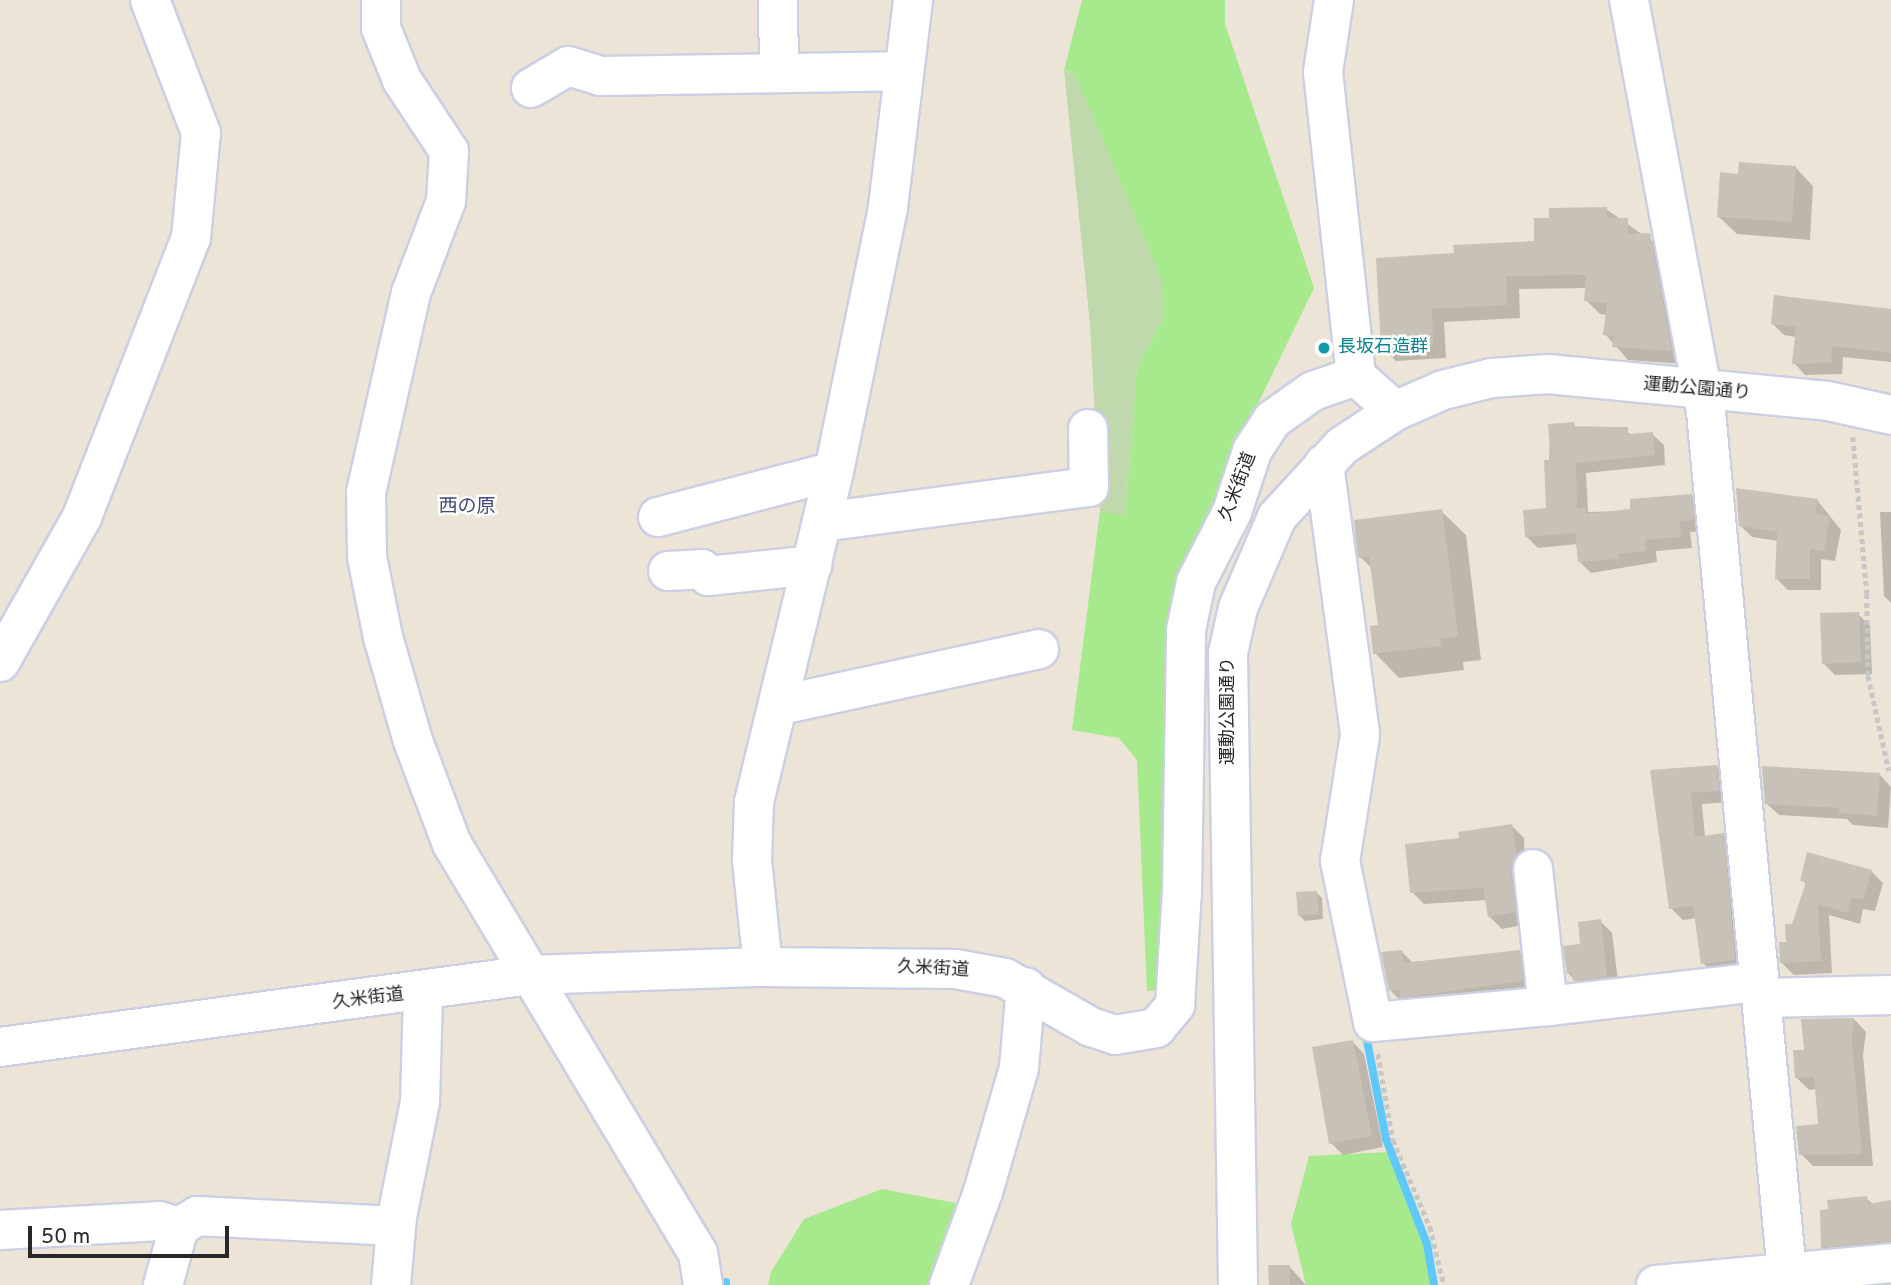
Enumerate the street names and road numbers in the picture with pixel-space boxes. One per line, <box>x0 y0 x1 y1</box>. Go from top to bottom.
street label: 運動公園通り <box>1642 375 1752 405</box>
street label: 久米街道 <box>1216 450 1262 524</box>
street label: 運動公園通り <box>1218 657 1240 765</box>
street label: 久米街道 <box>896 957 970 983</box>
street label: 久米街道 <box>331 985 405 1015</box>

